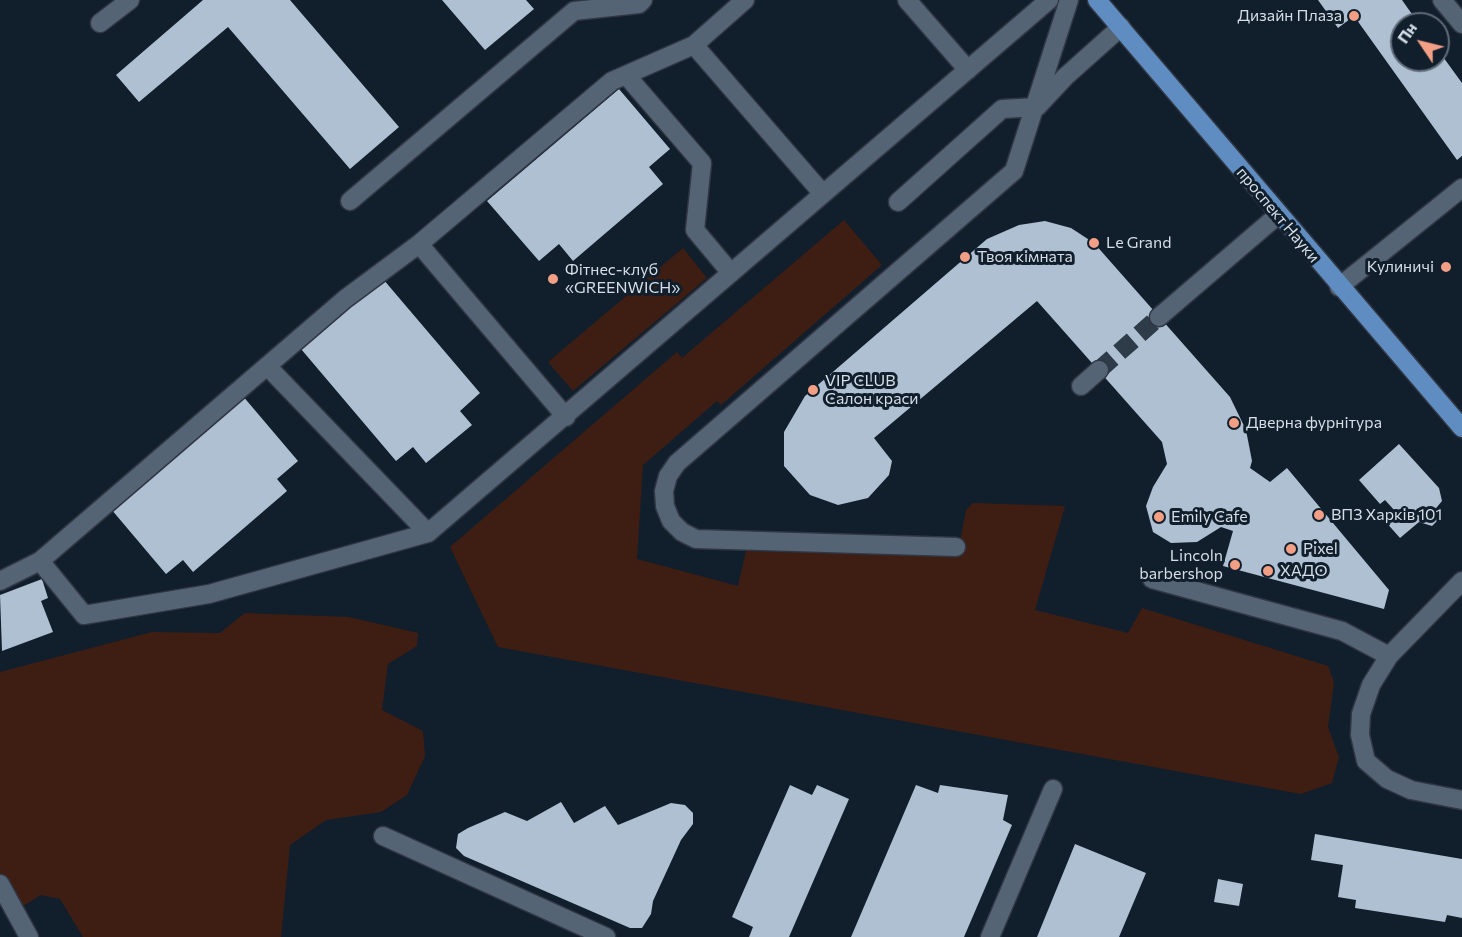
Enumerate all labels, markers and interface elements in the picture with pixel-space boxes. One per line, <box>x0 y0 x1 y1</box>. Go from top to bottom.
place label: Дизайн Плаза <box>1237 6 1342 26</box>
marker: Дизайн Плаза <box>1347 9 1361 23</box>
north arrow <box>1390 12 1450 72</box>
text: Пн <box>1393 18 1420 47</box>
street label: проспект Науки <box>1232 163 1324 267</box>
place label: Le Grand <box>1106 233 1171 253</box>
marker: Le Grand <box>1087 236 1101 250</box>
place label: Твоя кімната <box>977 247 1073 267</box>
marker: Твоя кімната <box>958 250 972 264</box>
place label: Кулиничі <box>1367 257 1434 277</box>
place label: Фітнес-клуб «GREENWICH» <box>565 260 680 298</box>
marker: Кулиничі <box>1439 260 1453 274</box>
marker: Фітнес-клуб «GREENWICH» <box>546 272 560 286</box>
place label: VIP CLUB Салон краси <box>825 371 919 409</box>
marker: VIP CLUB Салон краси <box>806 383 820 397</box>
place label: Дверна фурнітура <box>1246 413 1382 433</box>
marker: Дверна фурнітура <box>1227 416 1241 430</box>
place label: ВПЗ Харків 101 <box>1331 505 1442 525</box>
place label: Emily Cafe <box>1171 507 1248 527</box>
marker: ВПЗ Харків 101 <box>1312 508 1326 522</box>
marker: Emily Cafe <box>1152 510 1166 524</box>
place label: Pixel <box>1303 539 1338 559</box>
marker: Pixel <box>1284 542 1298 556</box>
place label: Lincoln barbershop <box>1139 546 1223 584</box>
marker: Lincoln barbershop <box>1228 558 1242 572</box>
place label: ХАДО <box>1280 561 1328 581</box>
marker: ХАДО <box>1261 564 1275 578</box>

